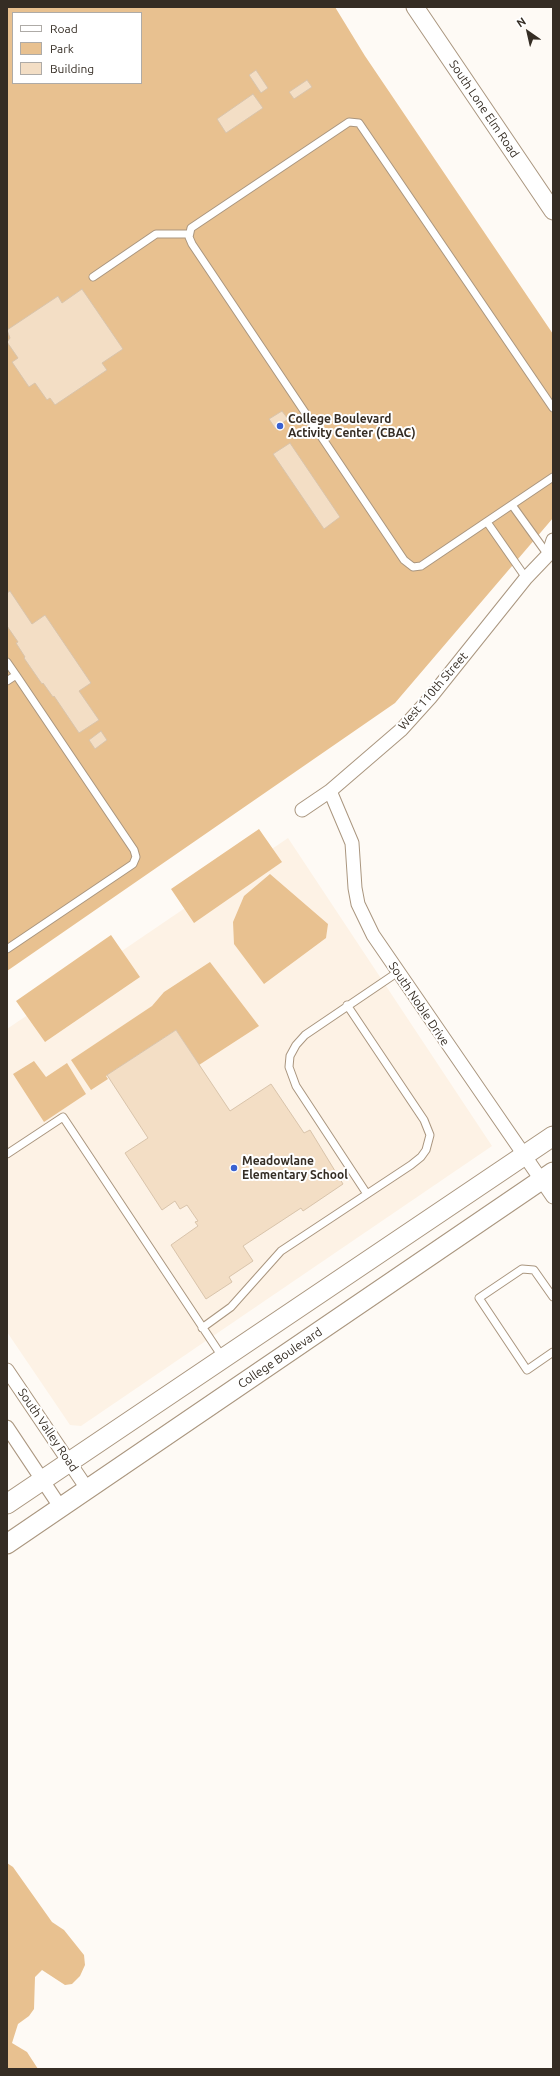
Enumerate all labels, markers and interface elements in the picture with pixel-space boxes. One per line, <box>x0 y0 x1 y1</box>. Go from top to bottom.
legend <box>12 12 142 84</box>
north arrow <box>508 12 548 52</box>
text: N <box>515 15 528 29</box>
text: Road <box>50 22 78 35</box>
text: Park <box>50 42 74 55</box>
street label: South Lone Elm Road <box>446 58 522 160</box>
text: Building <box>50 62 94 75</box>
place label: College Boulevard Activity Center (CBAC) <box>288 412 416 440</box>
marker: College Boulevard Activity Center (CBAC) <box>275 421 285 431</box>
street label: West 110th Street <box>395 649 471 733</box>
street label: South Noble Drive <box>386 959 452 1049</box>
place label: Meadowlane Elementary School <box>242 1154 348 1182</box>
marker: Meadowlane Elementary School <box>229 1163 239 1173</box>
street label: College Boulevard <box>235 1325 325 1391</box>
street label: South Valley Road <box>15 1386 81 1474</box>

